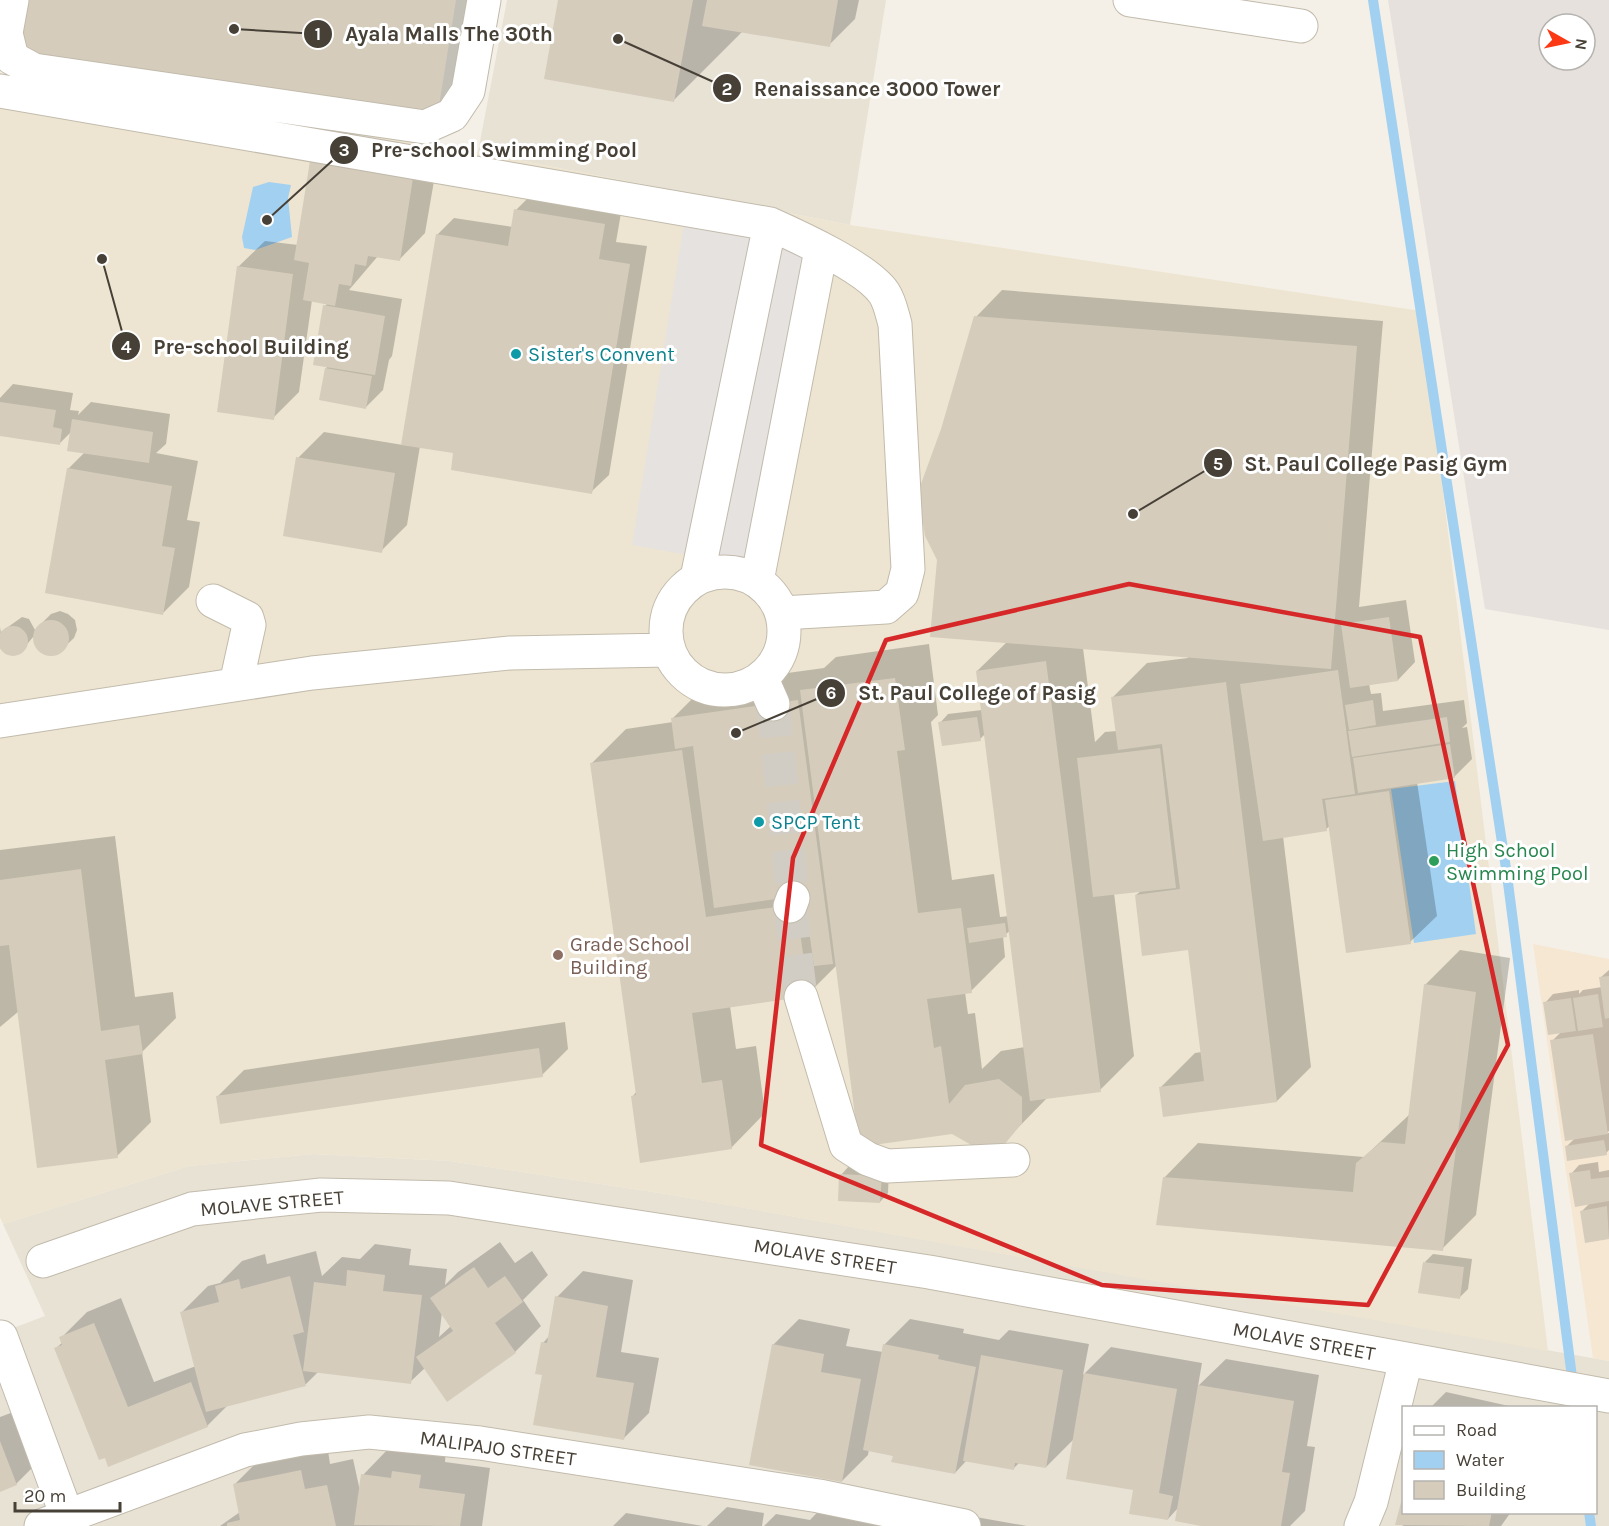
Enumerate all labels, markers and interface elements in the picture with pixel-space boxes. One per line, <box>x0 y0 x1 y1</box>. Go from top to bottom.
north arrow <box>1537 12 1597 72</box>
callout: Ayala Malls The 30th <box>303 14 565 53</box>
text: Ayala Malls The 30th <box>345 22 553 46</box>
text: 1 <box>315 23 321 45</box>
text: N <box>1571 37 1592 51</box>
callout: Renaissance 3000 Tower <box>712 69 1013 108</box>
text: Renaissance 3000 Tower <box>754 77 1001 101</box>
text: 2 <box>722 78 732 100</box>
callout: Pre-school Swimming Pool <box>329 130 649 169</box>
text: Pre-school Swimming Pool <box>371 138 637 162</box>
text: 3 <box>338 139 350 161</box>
callout: Pre-school Building <box>111 327 361 366</box>
text: Pre-school Building <box>153 335 349 359</box>
text: 4 <box>121 336 132 358</box>
place label: Sister's Convent <box>528 343 675 366</box>
marker: Sister's Convent <box>509 347 523 361</box>
callout: St. Paul College Pasig Gym <box>1203 444 1520 483</box>
text: St. Paul College Pasig Gym <box>1244 452 1508 476</box>
text: 5 <box>1213 453 1223 475</box>
callout: St. Paul College of Pasig <box>816 673 1108 712</box>
text: St. Paul College of Pasig <box>858 681 1096 705</box>
text: 6 <box>826 682 837 704</box>
place label: SPCP Tent <box>771 811 861 834</box>
marker: SPCP Tent <box>752 815 766 829</box>
place label: High School Swimming Pool <box>1446 839 1589 885</box>
marker: High School Swimming Pool <box>1427 854 1441 868</box>
place label: Grade School Building <box>570 933 690 979</box>
marker: Grade School Building <box>551 948 565 962</box>
street label: MOLAVE STREET <box>199 1186 345 1221</box>
street label: MOLAVE STREET <box>752 1234 898 1279</box>
street label: MOLAVE STREET <box>1231 1318 1377 1365</box>
legend <box>1402 1406 1597 1514</box>
text: Road <box>1456 1419 1497 1441</box>
street label: MALIPAJO STREET <box>418 1426 578 1471</box>
text: Water <box>1456 1449 1504 1471</box>
scale bar <box>15 1475 120 1513</box>
text: Building <box>1456 1479 1526 1501</box>
text: 20 m <box>24 1485 66 1507</box>

